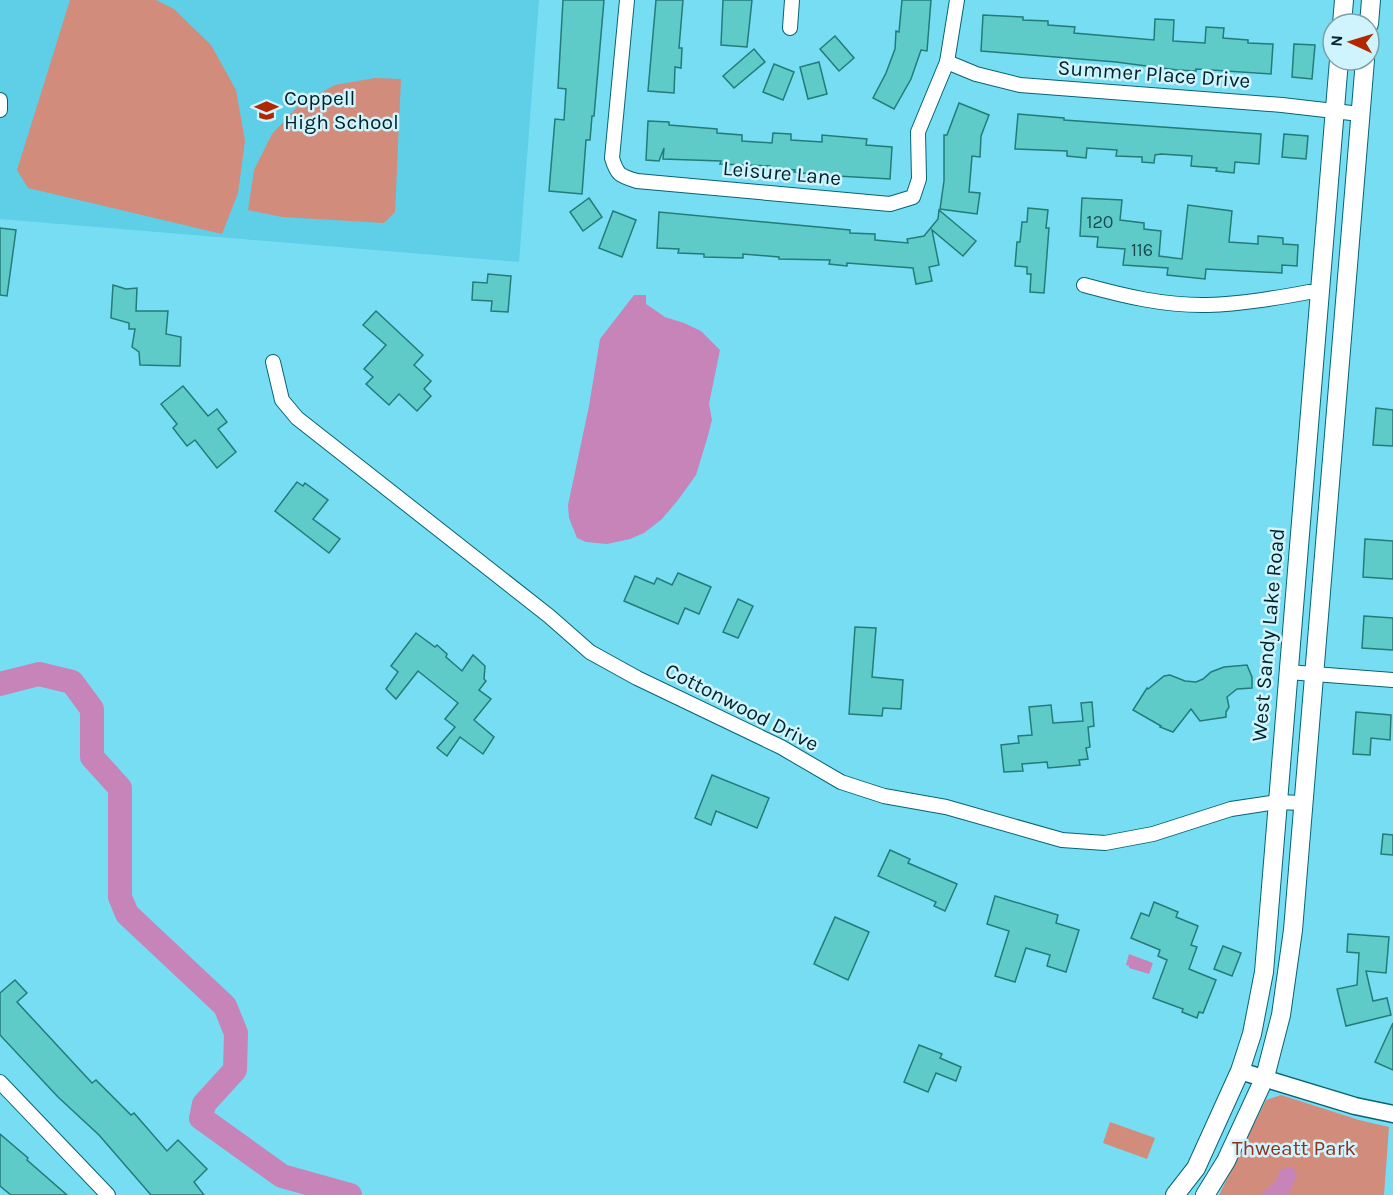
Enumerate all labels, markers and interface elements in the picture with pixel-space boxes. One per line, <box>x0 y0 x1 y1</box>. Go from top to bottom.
north arrow <box>1321 12 1381 72</box>
text: N <box>1327 35 1346 47</box>
street label: Summer Place Drive <box>1057 55 1251 93</box>
place label: Coppell High School <box>284 86 399 134</box>
school or university icon: Coppell High School <box>253 97 279 123</box>
street label: Leisure Lane <box>722 156 842 190</box>
house number: 120 <box>1086 211 1114 233</box>
house number: 116 <box>1131 239 1153 261</box>
street label: West Sandy Lake Road <box>1247 527 1289 743</box>
street label: Cottonwood Drive <box>661 658 823 756</box>
park label: Thweatt Park <box>1232 1136 1356 1160</box>

